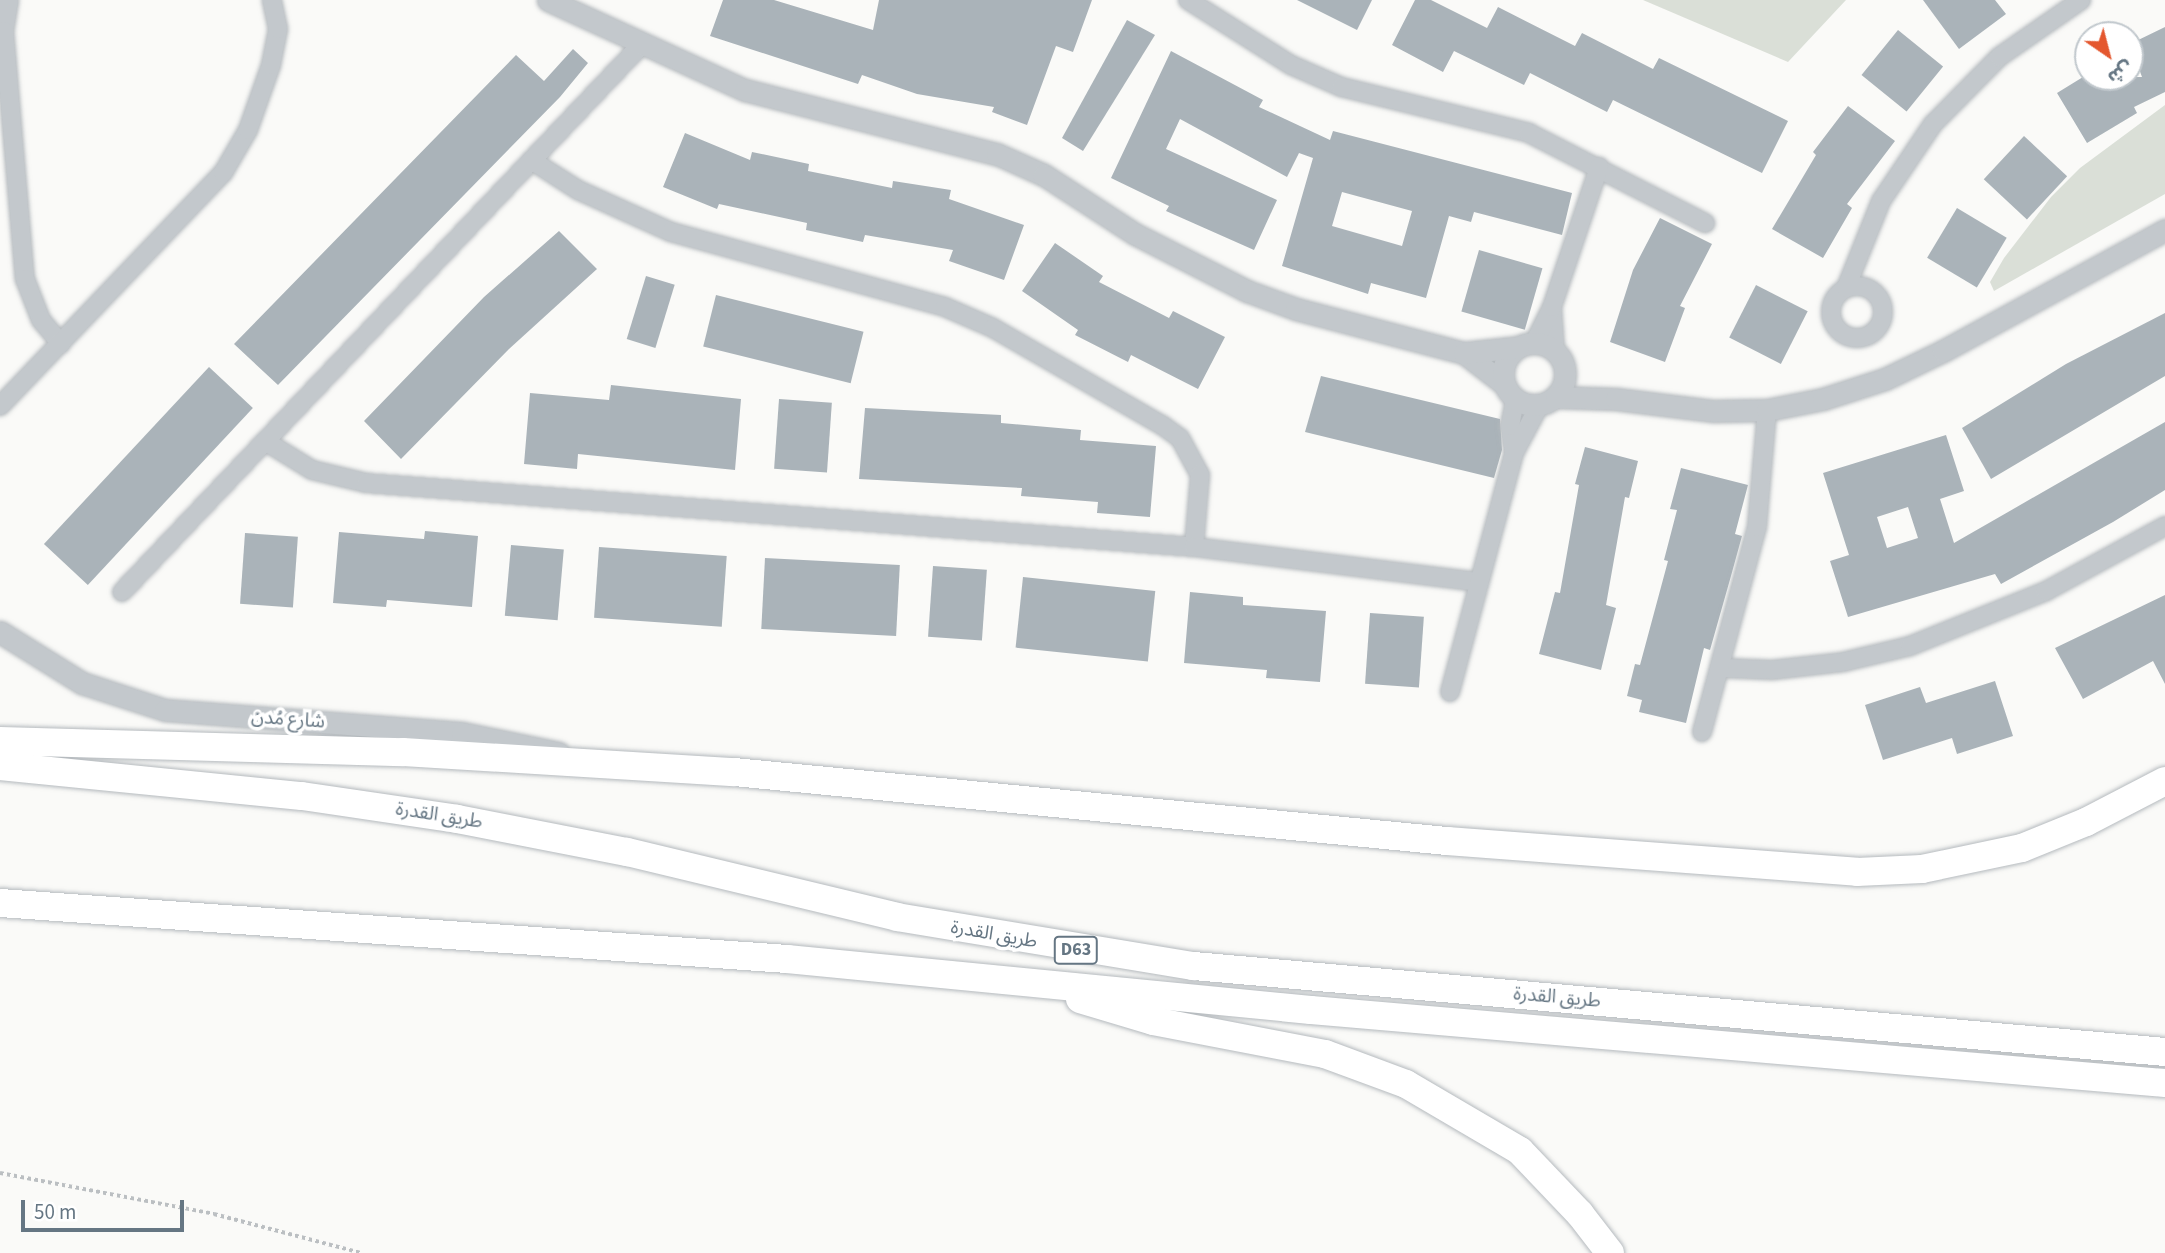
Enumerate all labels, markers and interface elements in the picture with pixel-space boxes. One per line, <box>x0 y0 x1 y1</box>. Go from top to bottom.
north arrow <box>2074 21 2144 91</box>
text: ش <box>2102 53 2139 90</box>
street label: شارع مُدن <box>250 706 326 734</box>
street label: طريق القدرة <box>394 798 484 834</box>
street label: طريق القدرة <box>949 916 1039 954</box>
road number: D63 <box>1053 936 1099 965</box>
street label: طريق القدرة <box>1512 983 1602 1013</box>
scale bar <box>24 1186 187 1230</box>
text: 50 m <box>34 1197 76 1227</box>

